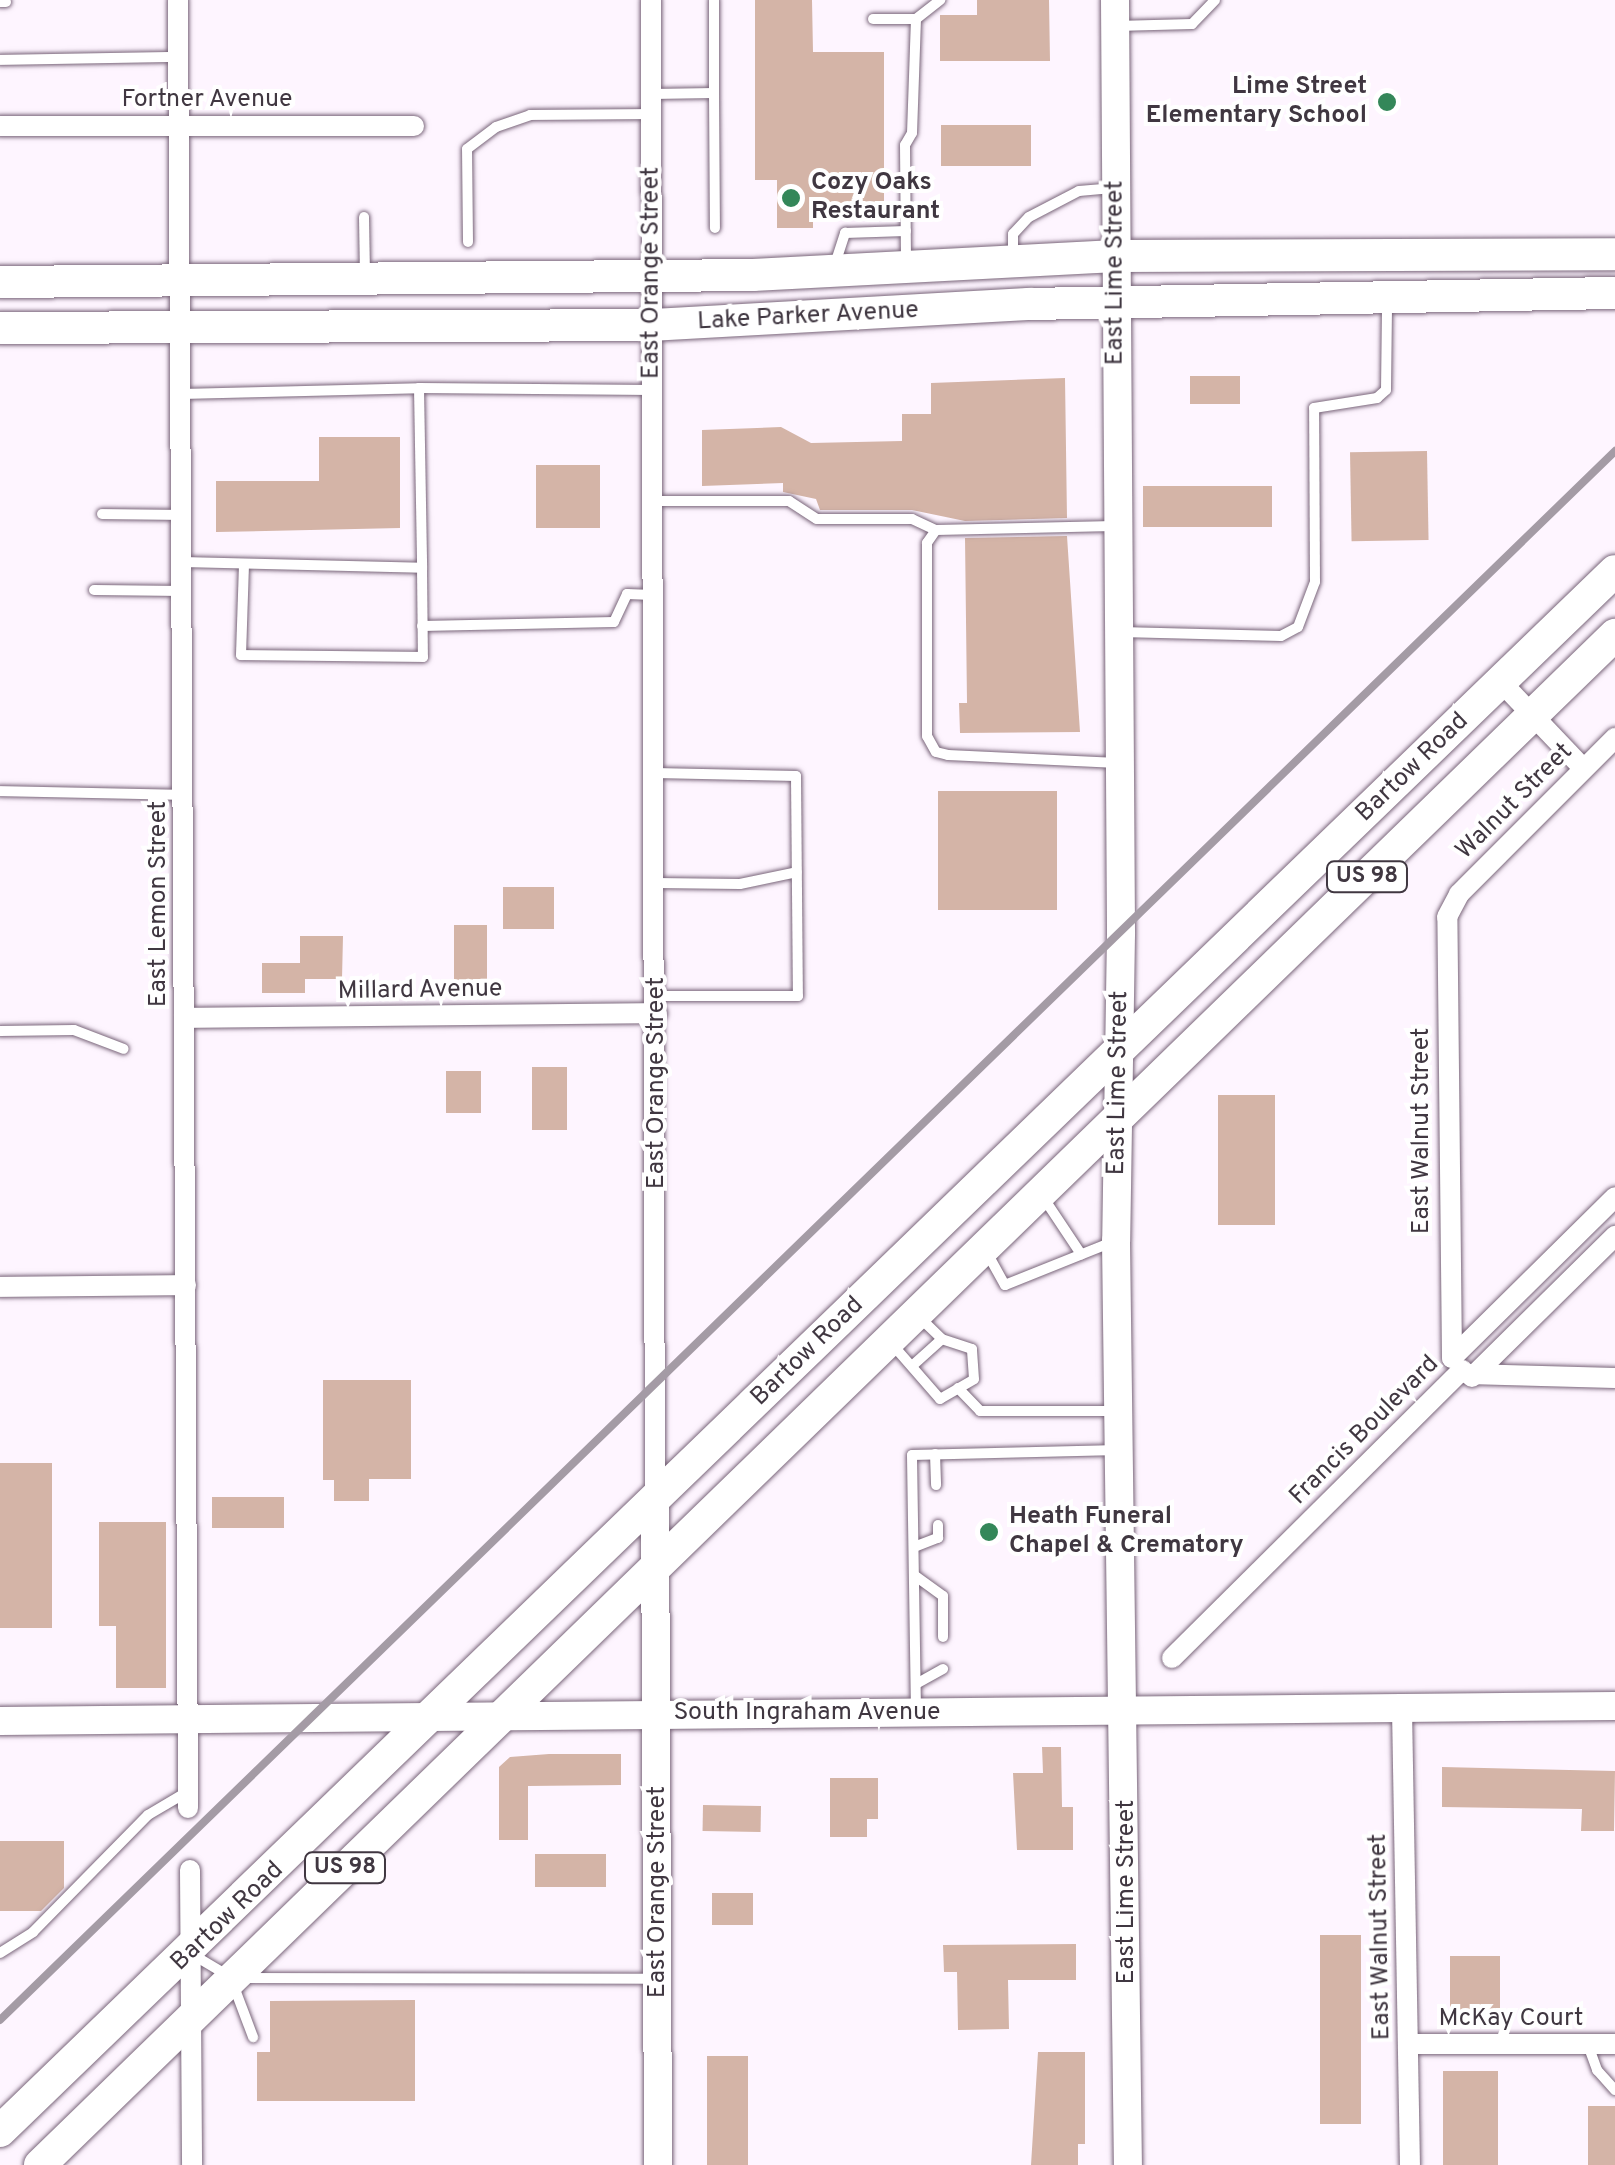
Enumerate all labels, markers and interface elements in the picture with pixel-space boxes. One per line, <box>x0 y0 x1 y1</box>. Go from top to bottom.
place label: Lime Street Elementary School <box>1146 73 1367 132</box>
street label: Fortner Avenue <box>121 85 293 115</box>
marker: Lime Street Elementary School <box>1376 91 1398 113</box>
street label: East Orange Street <box>637 167 667 379</box>
place label: Cozy Oaks Restaurant <box>811 169 940 228</box>
street label: East Lime Street <box>1101 181 1131 365</box>
marker: Cozy Oaks Restaurant <box>780 187 802 209</box>
street label: Lake Parker Avenue <box>696 296 920 338</box>
street label: Bartow Road <box>1351 707 1475 829</box>
street label: Walnut Street <box>1451 738 1579 866</box>
street label: East Lemon Street <box>144 801 174 1007</box>
road number: US 98 <box>1324 860 1410 894</box>
street label: Millard Avenue <box>337 975 503 1007</box>
street label: East Orange Street <box>642 977 672 1189</box>
street label: East Lime Street <box>1102 990 1136 1176</box>
street label: East Walnut Street <box>1407 1027 1437 1235</box>
street label: Bartow Road <box>746 1291 870 1413</box>
street label: Francis Boulevard <box>1284 1350 1446 1512</box>
place label: Heath Funeral Chapel & Crematory <box>1009 1503 1244 1562</box>
marker: Heath Funeral Chapel & Crematory <box>978 1521 1000 1543</box>
street label: South Ingraham Avenue <box>673 1698 941 1728</box>
street label: East Orange Street <box>643 1786 673 1998</box>
street label: East Lime Street <box>1112 1800 1142 1984</box>
street label: East Walnut Street <box>1364 1833 1398 2041</box>
road number: US 98 <box>302 1851 388 1885</box>
street label: Bartow Road <box>166 1856 290 1978</box>
street label: McKay Court <box>1438 2004 1584 2034</box>

